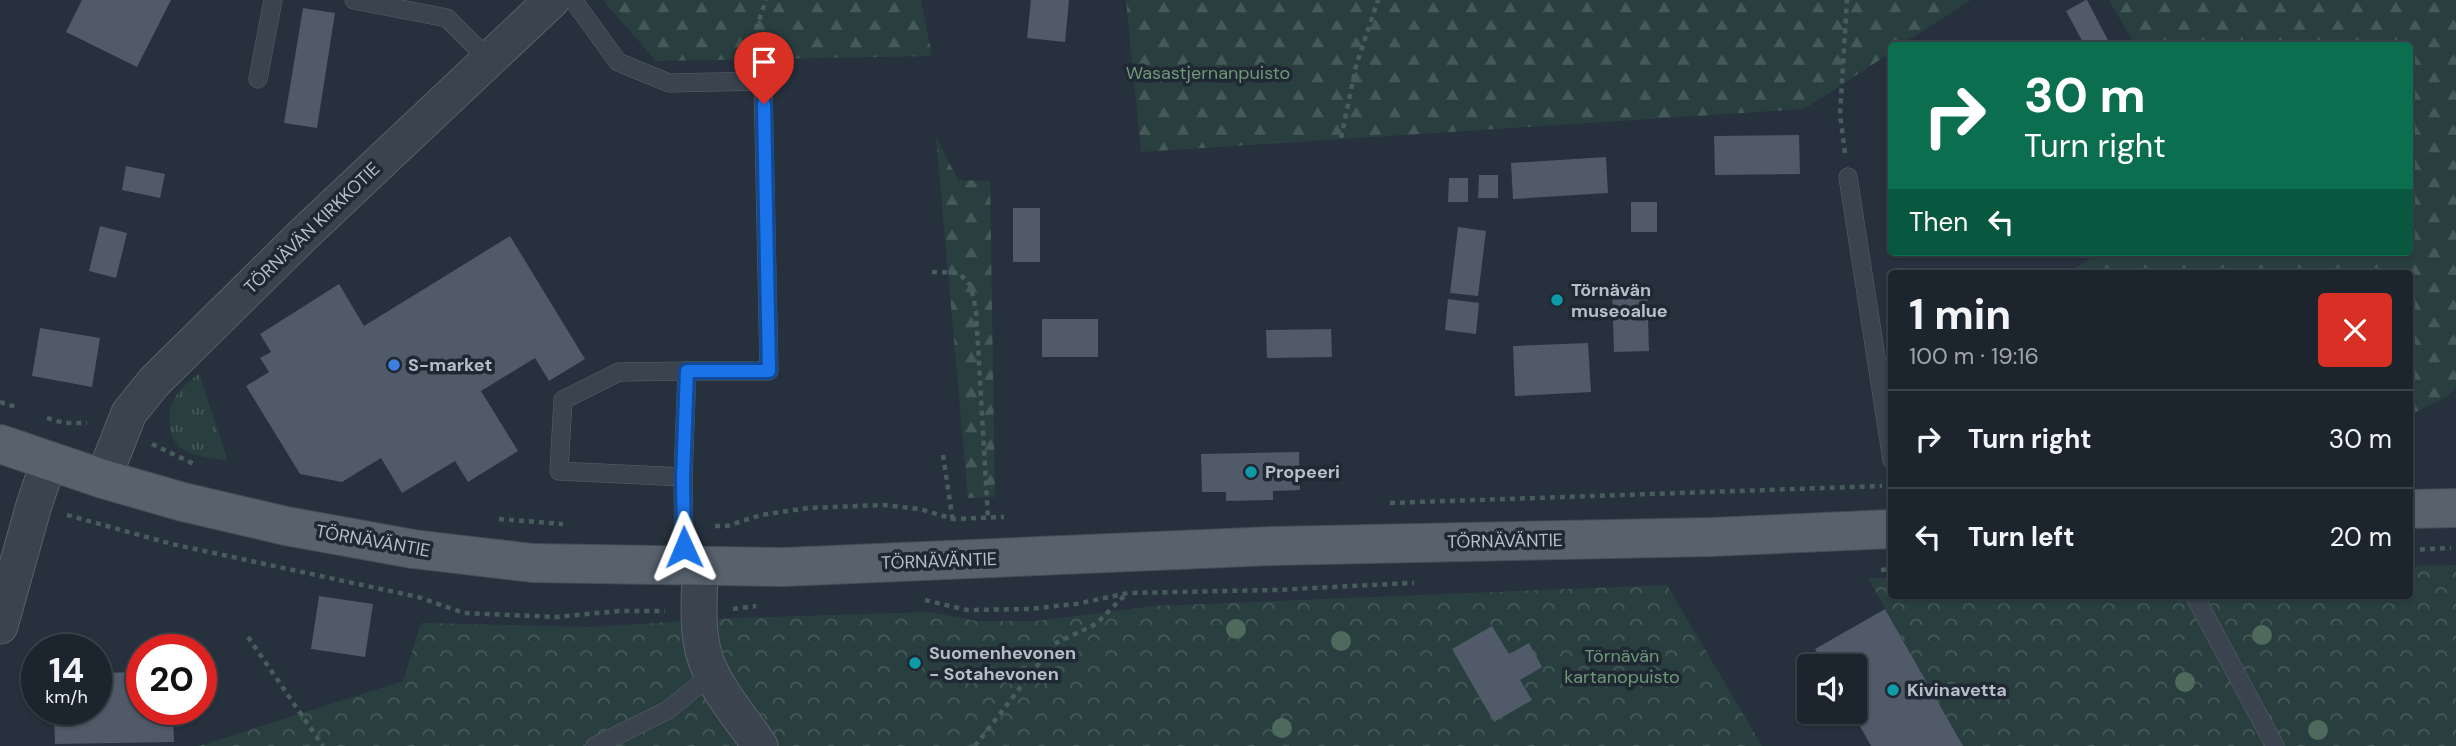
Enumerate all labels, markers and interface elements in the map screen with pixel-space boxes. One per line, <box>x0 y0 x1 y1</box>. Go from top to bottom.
pin <box>734 32 794 104</box>
icon: arrive <box>745 43 783 81</box>
park label: Wasastjernanpuisto <box>1126 61 1290 85</box>
text: 30 m <box>2024 63 2146 127</box>
icon: right <box>1909 70 2000 161</box>
text: Turn right <box>2024 125 2166 167</box>
street label: TÖRNÄVÄN KIRKKOTIE <box>239 157 385 299</box>
icon: left <box>1982 203 2020 241</box>
text: Then <box>1909 205 1968 239</box>
place label: Törnävän museoalue <box>1571 278 1668 323</box>
text: 1 min <box>1909 287 2011 342</box>
marker: Törnävän museoalue <box>1549 292 1565 308</box>
button: close <box>2318 293 2392 367</box>
text: 100 m · 19:16 <box>1909 341 2039 371</box>
place label: S-market <box>408 353 492 377</box>
marker: S-market <box>386 357 402 373</box>
icon: right <box>1909 420 1947 458</box>
text: Turn right <box>1968 422 2092 456</box>
text: 30 m <box>2329 422 2392 456</box>
place label: Propeeri <box>1265 460 1340 484</box>
marker: Propeeri <box>1243 464 1259 480</box>
position arrow <box>647 510 721 584</box>
icon: left <box>1909 518 1947 556</box>
street label: TÖRNÄVÄNTIE <box>314 519 432 563</box>
text: Turn left <box>1968 520 2075 554</box>
text: 20 m <box>2329 520 2392 554</box>
street label: TÖRNÄVÄNTIE <box>1447 528 1563 554</box>
street label: TÖRNÄVÄNTIE <box>881 547 997 575</box>
speed limit sign: 20 <box>126 634 217 725</box>
place label: Suomenhevonen - Sotahevonen <box>929 641 1076 686</box>
park label: Törnävän kartanopuisto <box>1564 644 1680 689</box>
text: 14 <box>49 647 84 693</box>
map controls <box>1797 654 1867 724</box>
button: sound <box>1797 654 1867 724</box>
marker: Suomenhevonen - Sotahevonen <box>907 655 923 671</box>
place label: Kivinavetta <box>1907 678 2007 702</box>
marker: Kivinavetta <box>1885 682 1901 698</box>
text: km/h <box>45 685 88 709</box>

